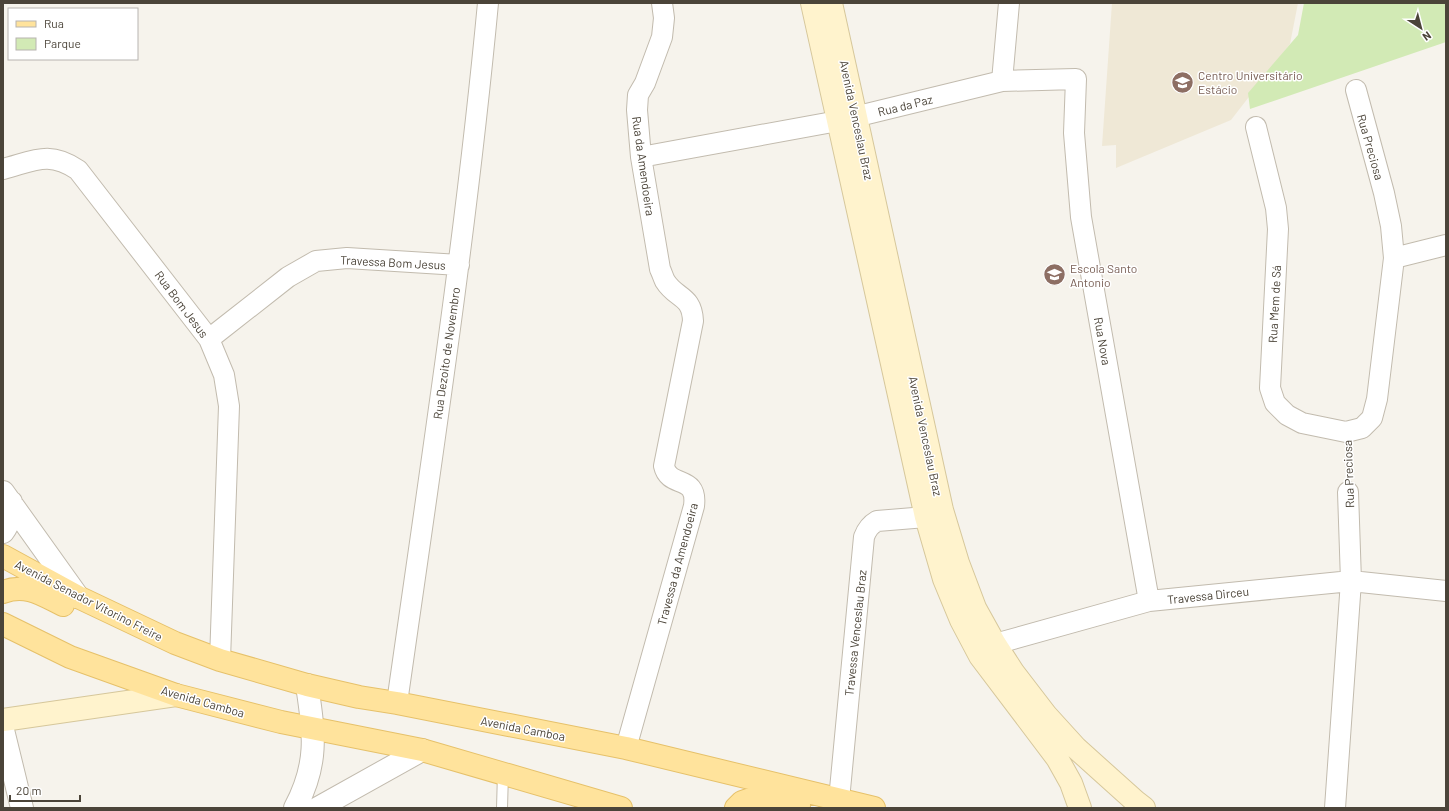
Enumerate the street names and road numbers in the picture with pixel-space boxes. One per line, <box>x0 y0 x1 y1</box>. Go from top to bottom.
street label: Avenida Venceslau Braz <box>837 59 877 181</box>
street label: Rua da Paz <box>876 91 934 119</box>
street label: Rua Preciosa <box>1355 112 1387 182</box>
street label: Rua da Amendoeira <box>630 115 658 217</box>
street label: Travessa Bom Jesus <box>340 252 446 272</box>
street label: Rua Mem de Sá <box>1265 265 1283 343</box>
street label: Rua Bom Jesus <box>152 268 212 340</box>
street label: Rua Dezoito de Novembro <box>430 286 462 420</box>
street label: Rua Nova <box>1092 316 1114 366</box>
street label: Avenida Venceslau Braz <box>906 375 946 497</box>
street label: Rua Preciosa <box>1340 440 1356 508</box>
street label: Travessa da Amendoeira <box>654 501 700 627</box>
street label: Avenida Senador Vitorino Freire <box>13 557 165 643</box>
street label: Travessa Venceslau Braz <box>841 569 869 697</box>
street label: Travessa Dirceu <box>1166 584 1250 606</box>
street label: Avenida Camboa <box>160 682 246 720</box>
street label: Avenida Camboa <box>480 713 566 743</box>

